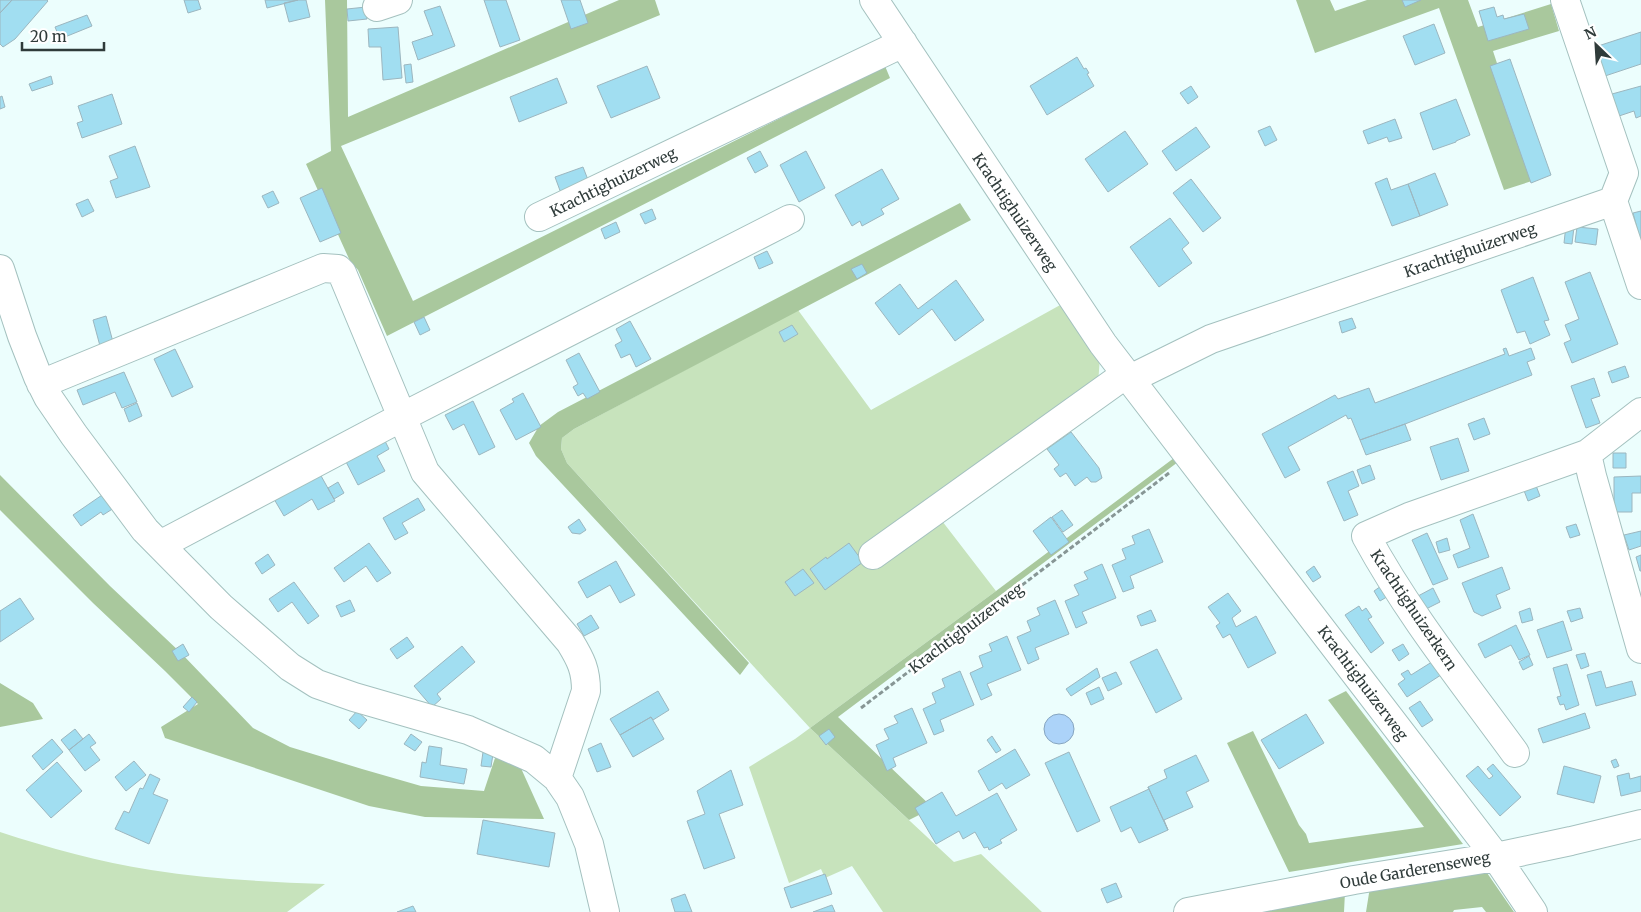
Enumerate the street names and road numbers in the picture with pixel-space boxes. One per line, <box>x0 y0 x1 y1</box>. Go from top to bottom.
street label: Krachtighuizerweg <box>547 143 679 221</box>
street label: Krachtighuizerweg <box>968 149 1062 275</box>
street label: Krachtighuizerweg <box>1401 218 1539 282</box>
street label: Krachtighuizerkern <box>1366 546 1462 674</box>
street label: Krachtighuizerweg <box>905 579 1027 677</box>
street label: Krachtighuizerweg <box>1314 622 1412 744</box>
street label: Oude Garderenseweg <box>1338 847 1492 893</box>

